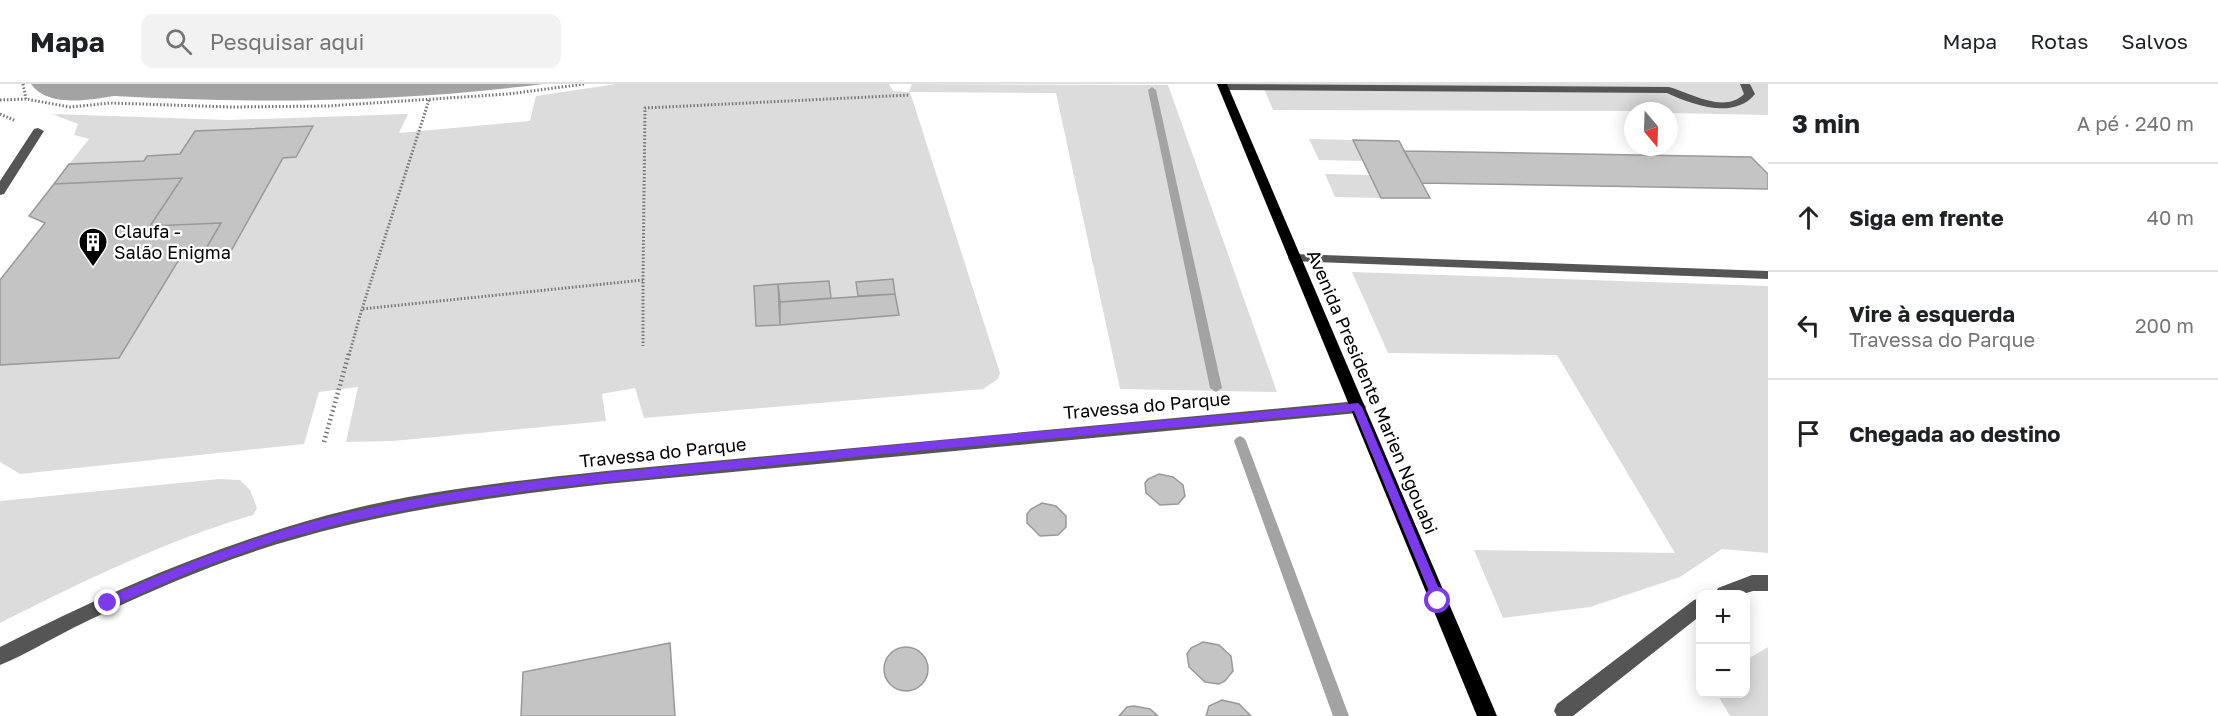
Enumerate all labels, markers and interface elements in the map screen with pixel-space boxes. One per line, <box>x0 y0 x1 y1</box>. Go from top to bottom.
search box <box>141 14 561 68</box>
text: Mapa <box>30 25 105 58</box>
icon: search <box>162 25 195 58</box>
text: Pesquisar aqui <box>210 28 364 55</box>
text: Mapa <box>1943 28 1997 54</box>
text: Rotas <box>2030 28 2088 54</box>
text: Salvos <box>2121 28 2188 54</box>
north arrow <box>1624 102 1678 156</box>
text: 3 min <box>1792 108 1860 139</box>
text: A pé · 240 m <box>2077 111 2194 135</box>
icon: ahead <box>1792 201 1825 234</box>
text: Siga em frente <box>1849 204 2004 231</box>
text: 40 m <box>2147 205 2194 229</box>
place label: Claufa - Salão Enigma <box>114 220 231 263</box>
building icon: Claufa - Salão Enigma <box>77 226 109 268</box>
street label: Avenida Presidente Marien Ngouabi <box>1303 246 1443 537</box>
text: Vire à esquerda <box>1849 300 2015 327</box>
icon: left <box>1792 309 1825 342</box>
text: 200 m <box>2135 313 2194 337</box>
text: Travessa do Parque <box>1849 327 2035 351</box>
street label: Travessa do Parque <box>1063 387 1231 423</box>
icon: arrive <box>1792 417 1825 450</box>
text: Chegada ao destino <box>1849 420 2061 447</box>
street label: Travessa do Parque <box>578 432 747 472</box>
route start <box>1424 587 1450 613</box>
route end <box>94 589 120 615</box>
map controls <box>1696 590 1750 698</box>
button: + <box>1696 590 1750 644</box>
button: − <box>1696 644 1750 698</box>

